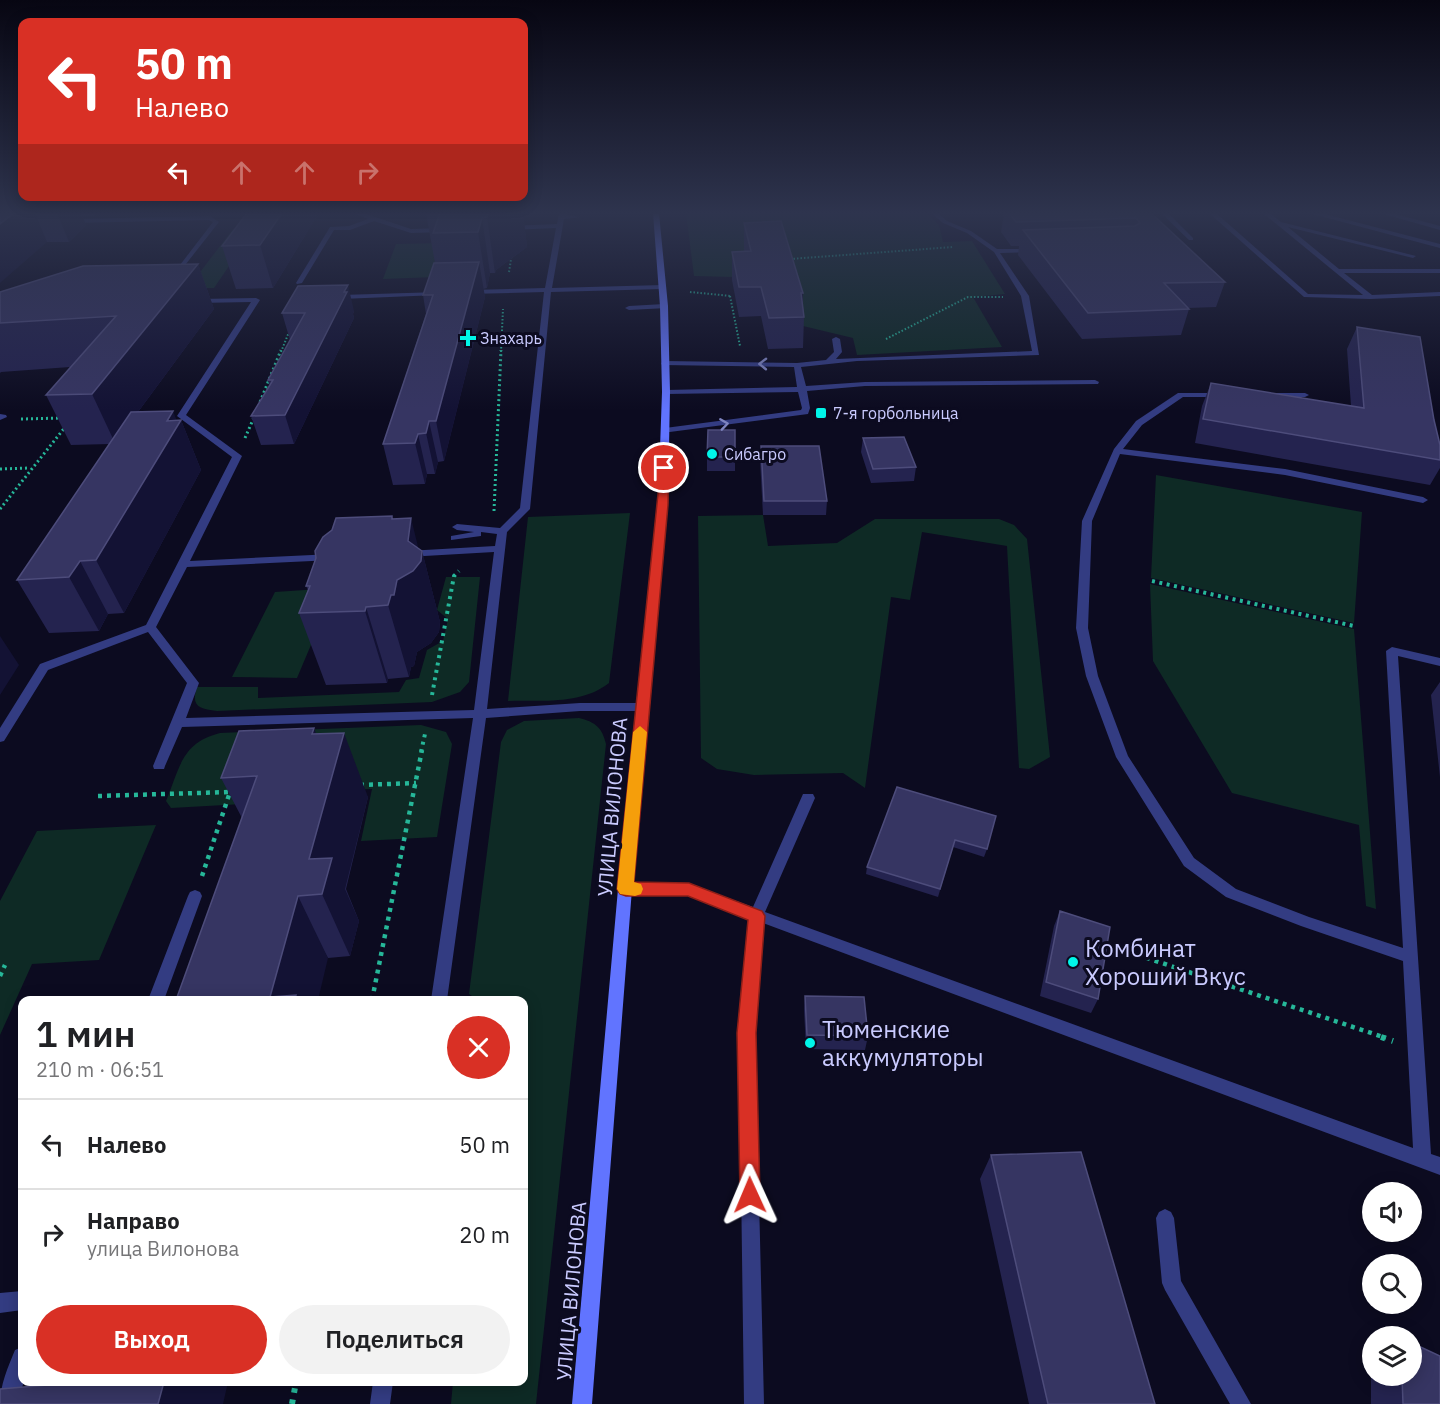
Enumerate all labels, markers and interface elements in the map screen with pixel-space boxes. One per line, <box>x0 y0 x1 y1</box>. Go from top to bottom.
text: 50 m <box>135 36 233 91</box>
icon: left <box>36 42 114 120</box>
text: Налево <box>135 89 229 124</box>
icon: left <box>162 156 195 189</box>
icon: ahead <box>225 156 258 189</box>
icon: ahead <box>288 156 321 189</box>
icon: right <box>351 156 384 189</box>
place label: Знахарь <box>480 328 542 348</box>
marker: Знахарь <box>461 331 475 345</box>
one-way arrow <box>758 358 767 370</box>
place label: 7-я горбольница <box>833 403 959 423</box>
marker: 7-я горбольница <box>814 406 828 420</box>
one-way arrow <box>719 418 728 430</box>
pin <box>638 442 689 493</box>
place label: Сибагро <box>724 444 786 464</box>
marker: Сибагро <box>705 447 719 461</box>
icon: arrive <box>647 451 680 484</box>
street label: УЛИЦА ВИЛОНОВА <box>591 716 633 898</box>
place label: Комбинат Хороший Вкус <box>1085 932 1246 992</box>
marker: Комбинат Хороший Вкус <box>1066 955 1080 969</box>
text: 1 мин <box>36 1010 135 1057</box>
place label: Тюменские аккумуляторы <box>822 1013 984 1073</box>
button: close <box>447 1016 510 1079</box>
marker: Тюменские аккумуляторы <box>803 1036 817 1050</box>
text: 210 m · 06:51 <box>36 1056 164 1083</box>
icon: left <box>36 1128 69 1161</box>
text: Налево <box>87 1130 166 1159</box>
text: 50 m <box>459 1130 510 1159</box>
position arrow <box>718 1163 782 1227</box>
map controls <box>1362 1182 1422 1386</box>
button: sound <box>1362 1182 1422 1242</box>
street label: УЛИЦА ВИЛОНОВА <box>550 1200 592 1382</box>
text: Направо <box>87 1206 180 1235</box>
icon: right <box>36 1218 69 1251</box>
text: 20 m <box>459 1220 510 1249</box>
text: улица Вилонова <box>87 1235 239 1262</box>
button: search <box>1362 1254 1422 1314</box>
button: Выход <box>36 1305 267 1374</box>
button: Поделиться <box>279 1305 510 1374</box>
button: layers <box>1362 1326 1422 1386</box>

